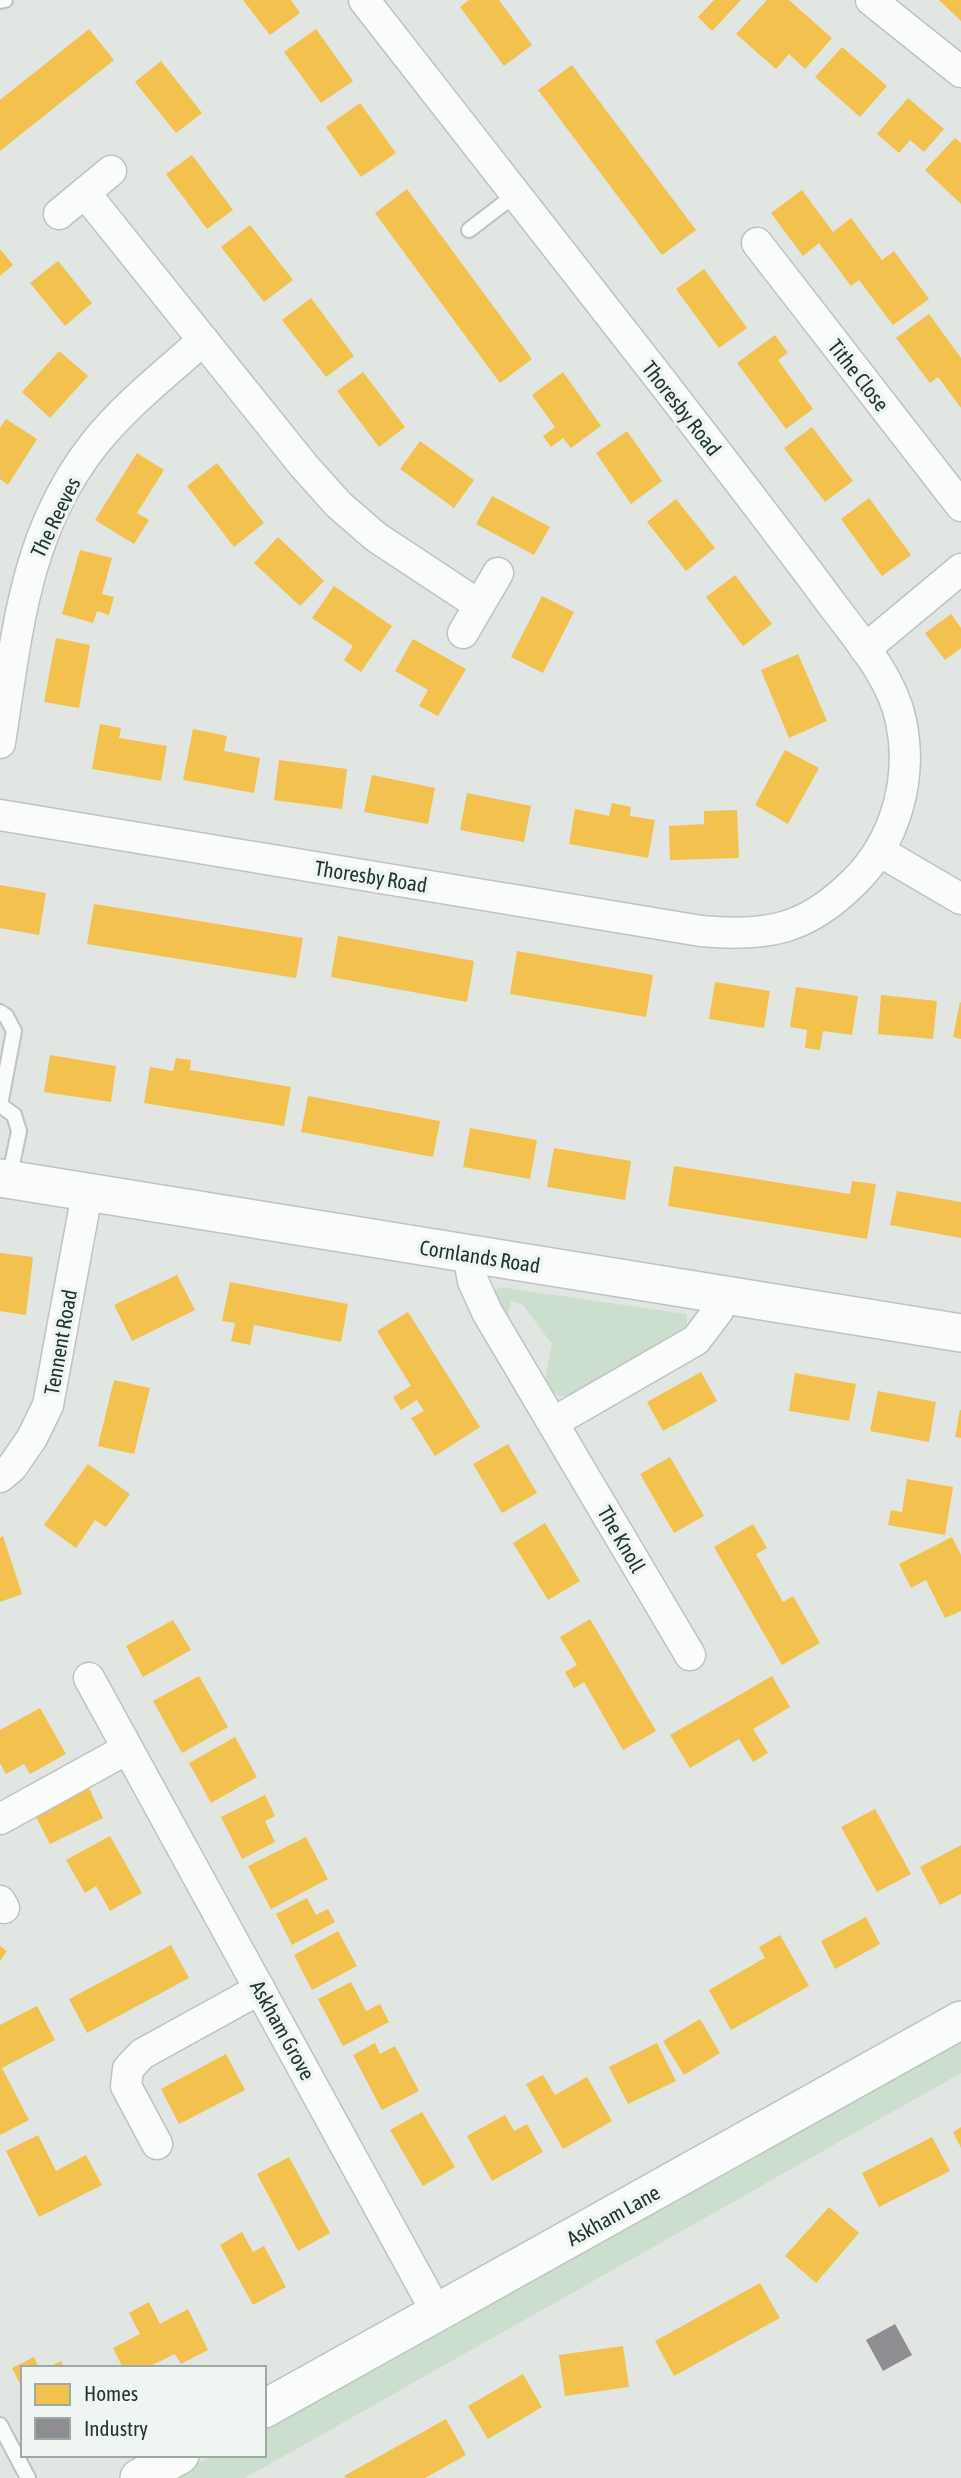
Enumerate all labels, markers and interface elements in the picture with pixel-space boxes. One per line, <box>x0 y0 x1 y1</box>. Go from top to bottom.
street label: Tithe Close <box>824 335 894 415</box>
street label: Thoresby Road <box>638 356 726 460</box>
street label: The Reeves <box>25 473 85 561</box>
street label: Thoresby Road <box>313 855 429 897</box>
street label: Cornlands Road <box>418 1235 542 1277</box>
street label: Tennent Road <box>39 1287 81 1397</box>
street label: The Knoll <box>593 1501 651 1577</box>
street label: Askham Grove <box>246 1976 320 2084</box>
street label: Askham Lane <box>562 2180 664 2250</box>
legend <box>21 2366 266 2457</box>
text: Homes <box>84 2381 138 2405</box>
text: Industry <box>84 2416 148 2440</box>

